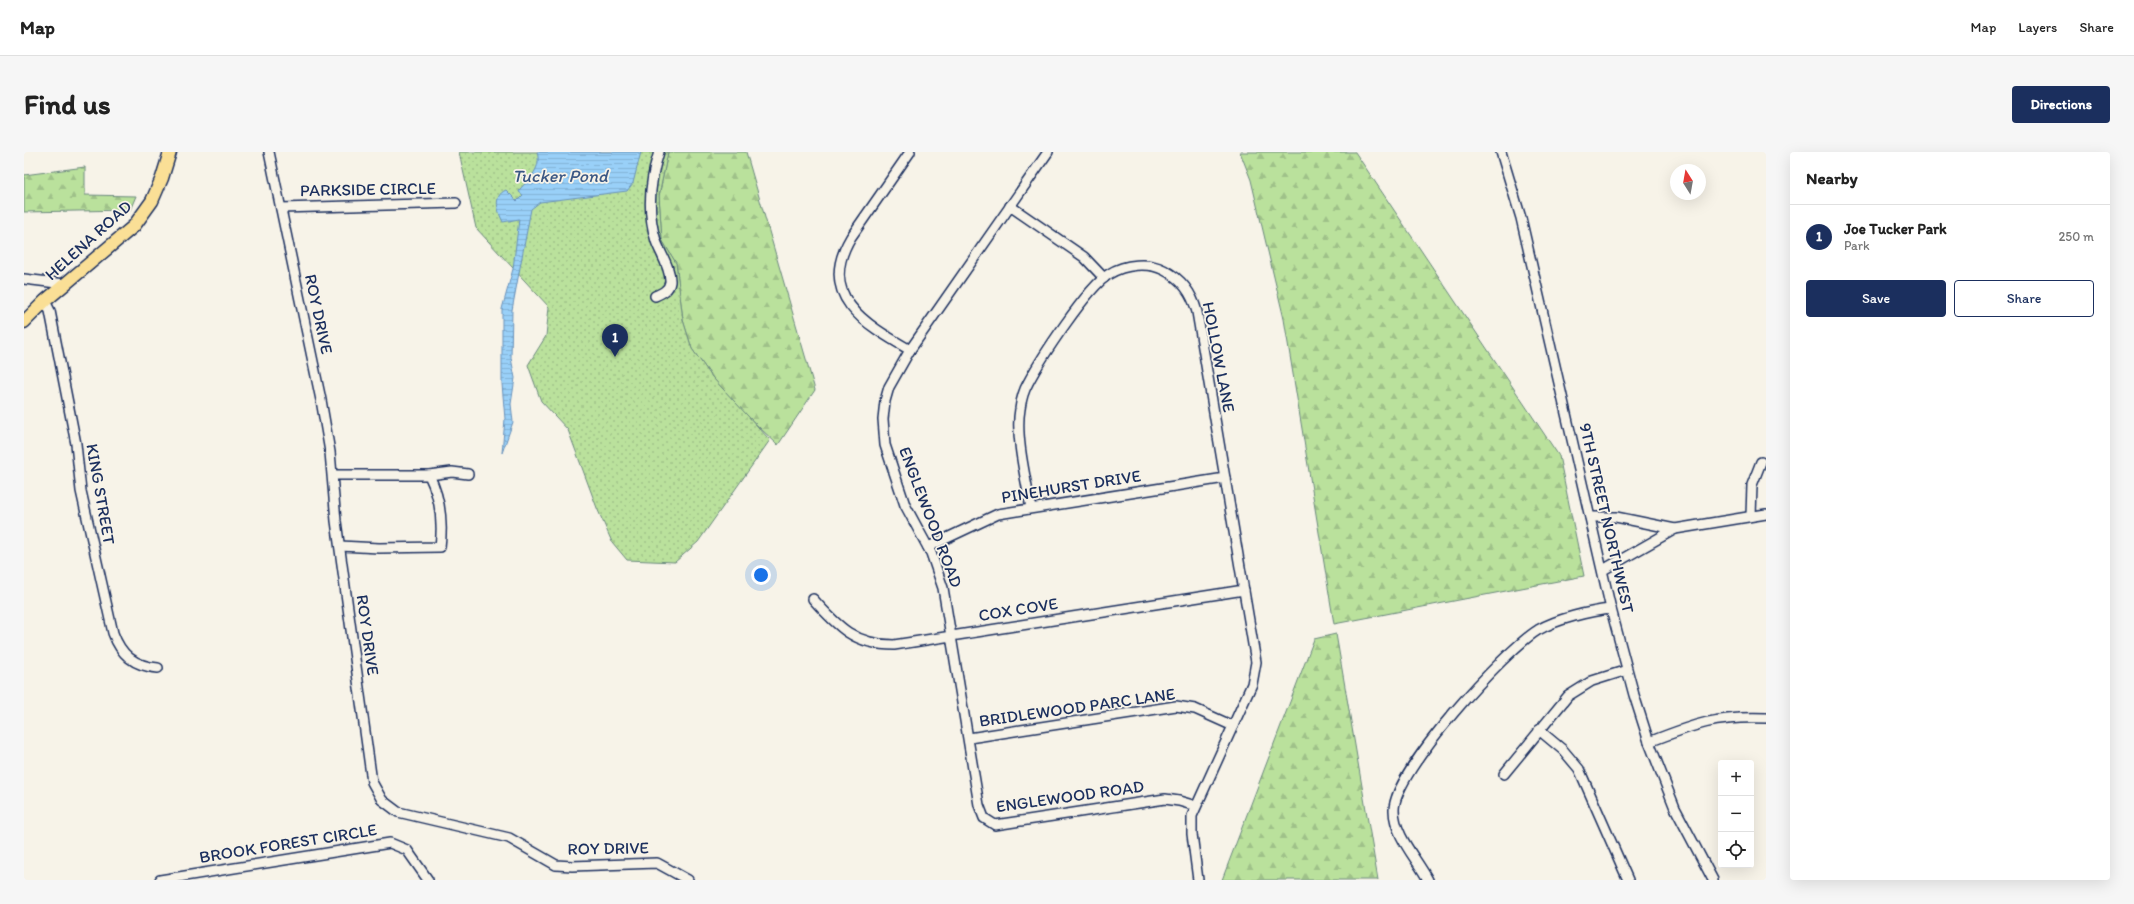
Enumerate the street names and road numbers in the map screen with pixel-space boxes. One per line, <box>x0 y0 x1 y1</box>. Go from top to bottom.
street label: PARKSIDE CIRCLE <box>300 178 436 200</box>
street label: HELENA ROAD <box>41 196 136 284</box>
street label: ROY DRIVE <box>301 272 337 356</box>
street label: HOLLOW LANE <box>1198 300 1240 414</box>
street label: 9TH STREET NORTHWEST <box>1575 421 1639 615</box>
street label: KING STREET <box>82 442 120 547</box>
street label: ENGLEWOOD ROAD <box>895 444 967 590</box>
street label: PINEHURST DRIVE <box>1000 465 1142 507</box>
street label: ROY DRIVE <box>352 593 384 677</box>
street label: COX COVE <box>977 593 1059 625</box>
street label: BRIDLEWOOD PARC LANE <box>978 683 1176 731</box>
street label: ENGLEWOOD ROAD <box>995 776 1145 816</box>
street label: BROOK FOREST CIRCLE <box>198 819 378 867</box>
street label: ROY DRIVE <box>567 837 649 859</box>

